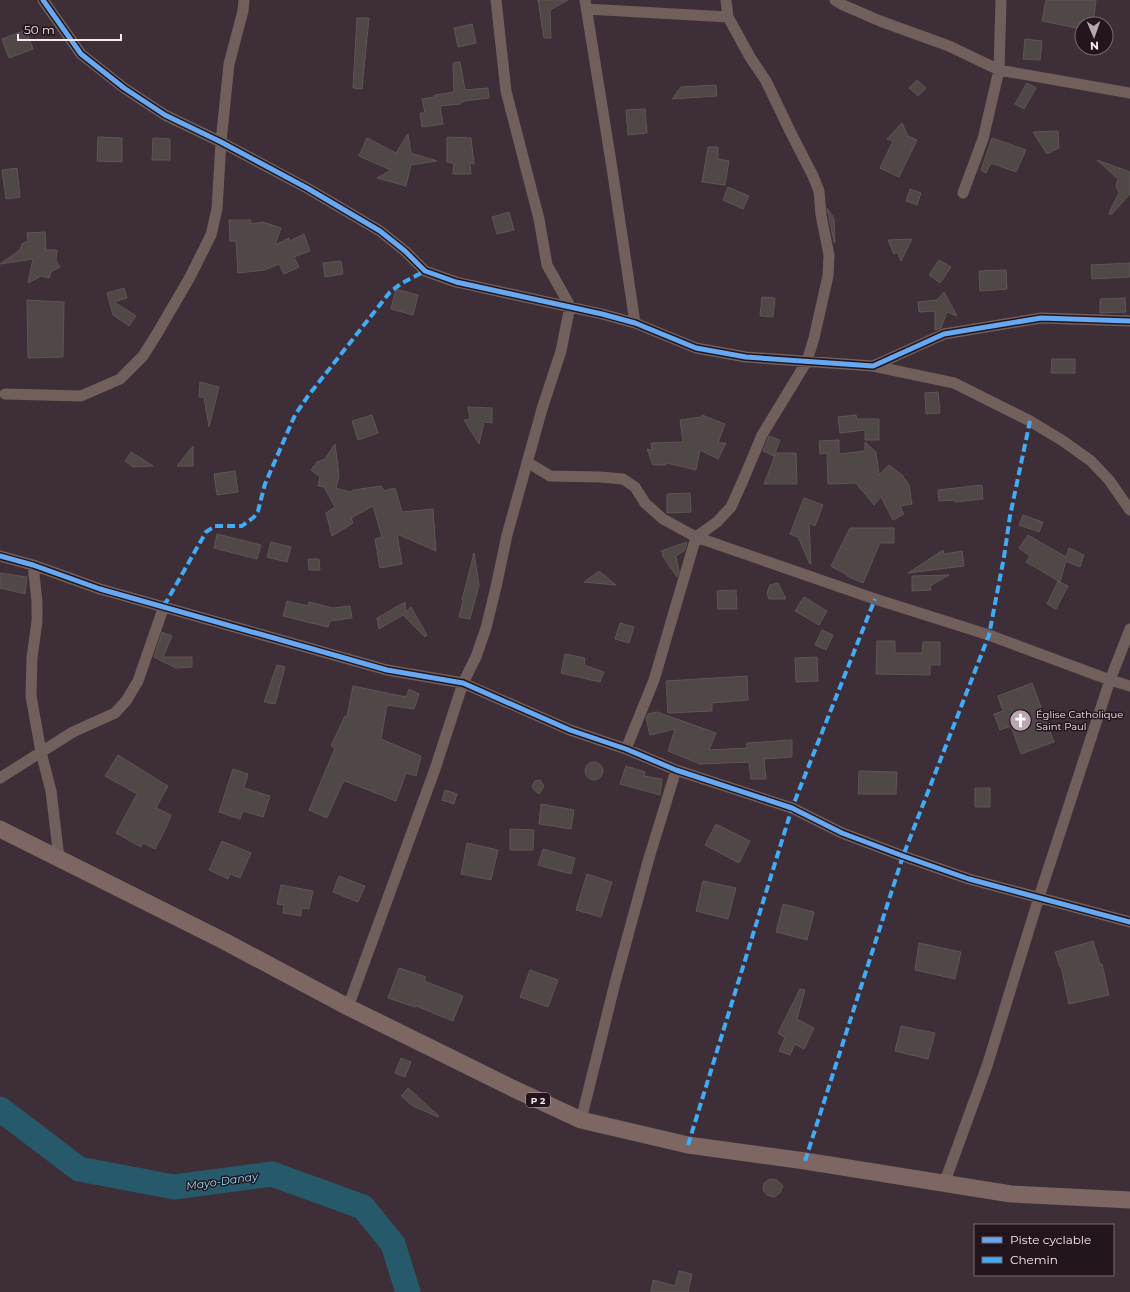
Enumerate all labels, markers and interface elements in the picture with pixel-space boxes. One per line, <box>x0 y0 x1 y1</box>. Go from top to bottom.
scale bar <box>18 16 121 42</box>
north arrow <box>1074 16 1114 56</box>
text: 50 m <box>24 22 55 37</box>
text: N <box>1090 39 1099 53</box>
church icon: Église Catholique Saint Paul <box>1008 707 1034 733</box>
place label: Église Catholique Saint Paul <box>1036 708 1123 733</box>
road number: P 2 <box>526 1093 550 1107</box>
water label: Mayo-Danay <box>185 1169 260 1193</box>
legend <box>974 1224 1114 1276</box>
text: Piste cyclable <box>1010 1232 1091 1247</box>
text: Chemin <box>1010 1252 1058 1267</box>

